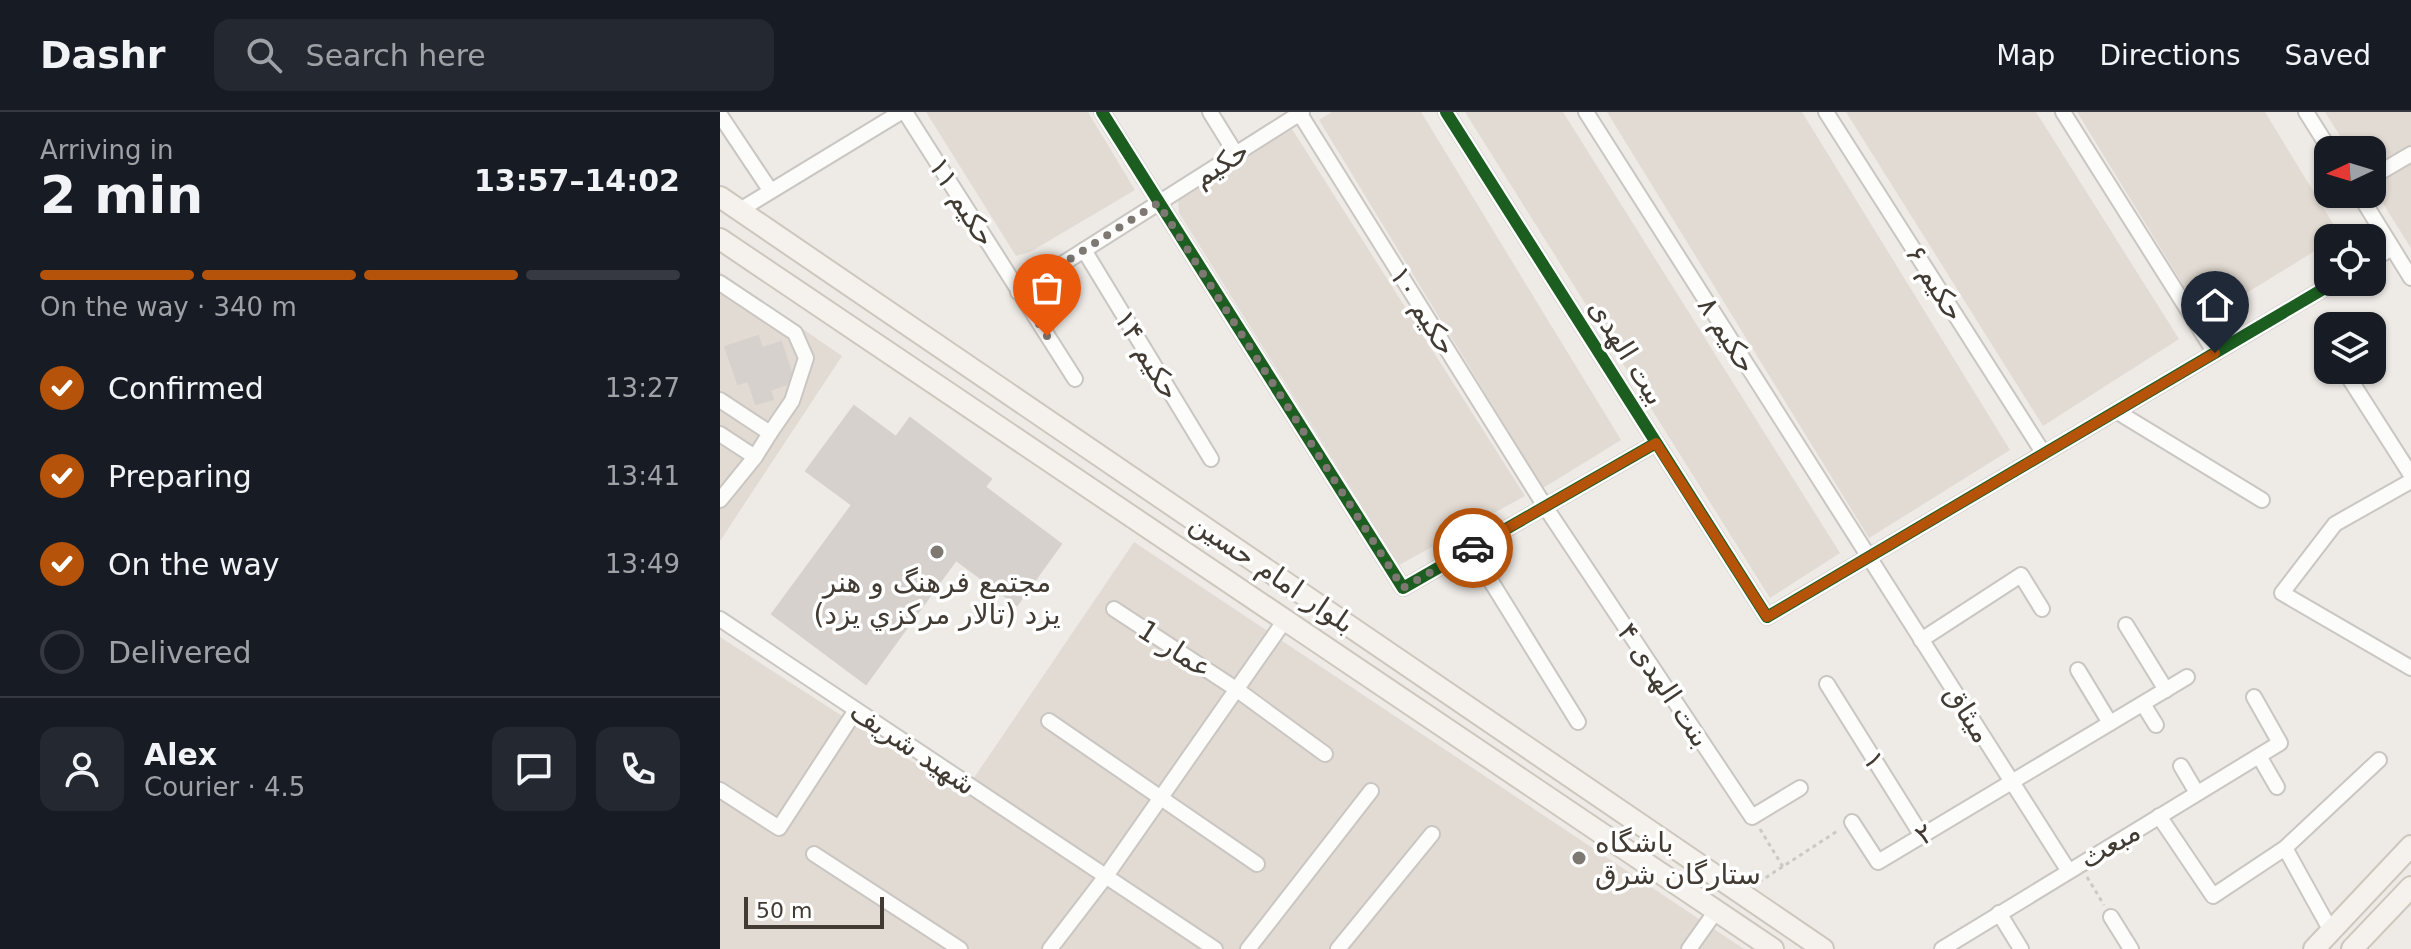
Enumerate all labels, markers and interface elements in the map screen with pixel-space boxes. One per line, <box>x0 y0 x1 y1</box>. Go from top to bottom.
search box <box>214 19 774 91</box>
text: Dashr <box>40 33 166 77</box>
icon: search <box>242 33 286 77</box>
text: Search here <box>306 38 486 73</box>
text: Map <box>1996 39 2055 72</box>
text: Directions <box>2099 39 2240 72</box>
text: Saved <box>2284 39 2371 72</box>
street label: حکیم <box>1187 134 1255 194</box>
text: Arriving in <box>40 135 174 165</box>
north arrow <box>2314 136 2386 208</box>
map controls <box>2314 136 2386 384</box>
street label: حکیم ۱۱ <box>922 151 1002 253</box>
text: 13:57–14:02 <box>474 163 680 198</box>
text: 2 min <box>40 165 203 225</box>
button: locate <box>2314 224 2386 296</box>
street label: حکیم ۶ <box>1899 239 1971 327</box>
pin <box>1013 254 1081 336</box>
street label: حکیم ۱۰ <box>1383 260 1463 362</box>
icon: bag <box>1025 266 1069 310</box>
pin <box>2181 271 2249 353</box>
icon: home <box>2193 283 2237 327</box>
street label: حکیم ۸ <box>1691 291 1763 379</box>
text: On the way · 340 m <box>40 292 297 322</box>
street label: بیت الهدی <box>1582 293 1672 411</box>
street label: حکیم ۱۴ <box>1107 304 1187 406</box>
button: layers <box>2314 312 2386 384</box>
icon: check <box>40 366 84 410</box>
text: Confirmed <box>108 371 264 406</box>
text: 13:27 <box>605 373 680 403</box>
icon: check <box>40 454 84 498</box>
text: Preparing <box>108 459 252 494</box>
text: 13:41 <box>605 461 680 491</box>
street label: بلوار امام حسین <box>1183 506 1361 640</box>
courier <box>1433 508 1513 588</box>
icon: car <box>1451 526 1495 570</box>
icon: check <box>40 542 84 586</box>
marker: مجتمع فرهنگ و هنر یزد (تالار مركزي یزد) <box>928 543 946 561</box>
text: On the way <box>108 547 280 582</box>
text: 13:49 <box>605 549 680 579</box>
place label: مجتمع فرهنگ و هنر یزد (تالار مركزي یزد) <box>814 566 1060 631</box>
street label: عمار 1 <box>1132 613 1218 685</box>
street label: بنت الهدی ۴ <box>1611 617 1717 753</box>
text: Delivered <box>108 635 252 670</box>
street label: میثاق <box>1937 679 1999 749</box>
street label: شهید شریف <box>844 694 982 802</box>
button: person <box>40 727 124 811</box>
button: chat <box>492 727 576 811</box>
button: phone <box>596 727 680 811</box>
text: Alex <box>144 737 217 772</box>
street label: ۱ <box>1856 745 1892 775</box>
text: Courier · 4.5 <box>144 772 305 802</box>
street label: مبعث <box>2074 814 2146 876</box>
street label: ۲ <box>1909 816 1939 852</box>
place label: باشگاه ستارگان شرق <box>1595 826 1761 891</box>
marker: باشگاه ستارگان شرق <box>1570 849 1588 867</box>
scale bar <box>744 893 884 929</box>
text: 50 m <box>756 898 812 923</box>

